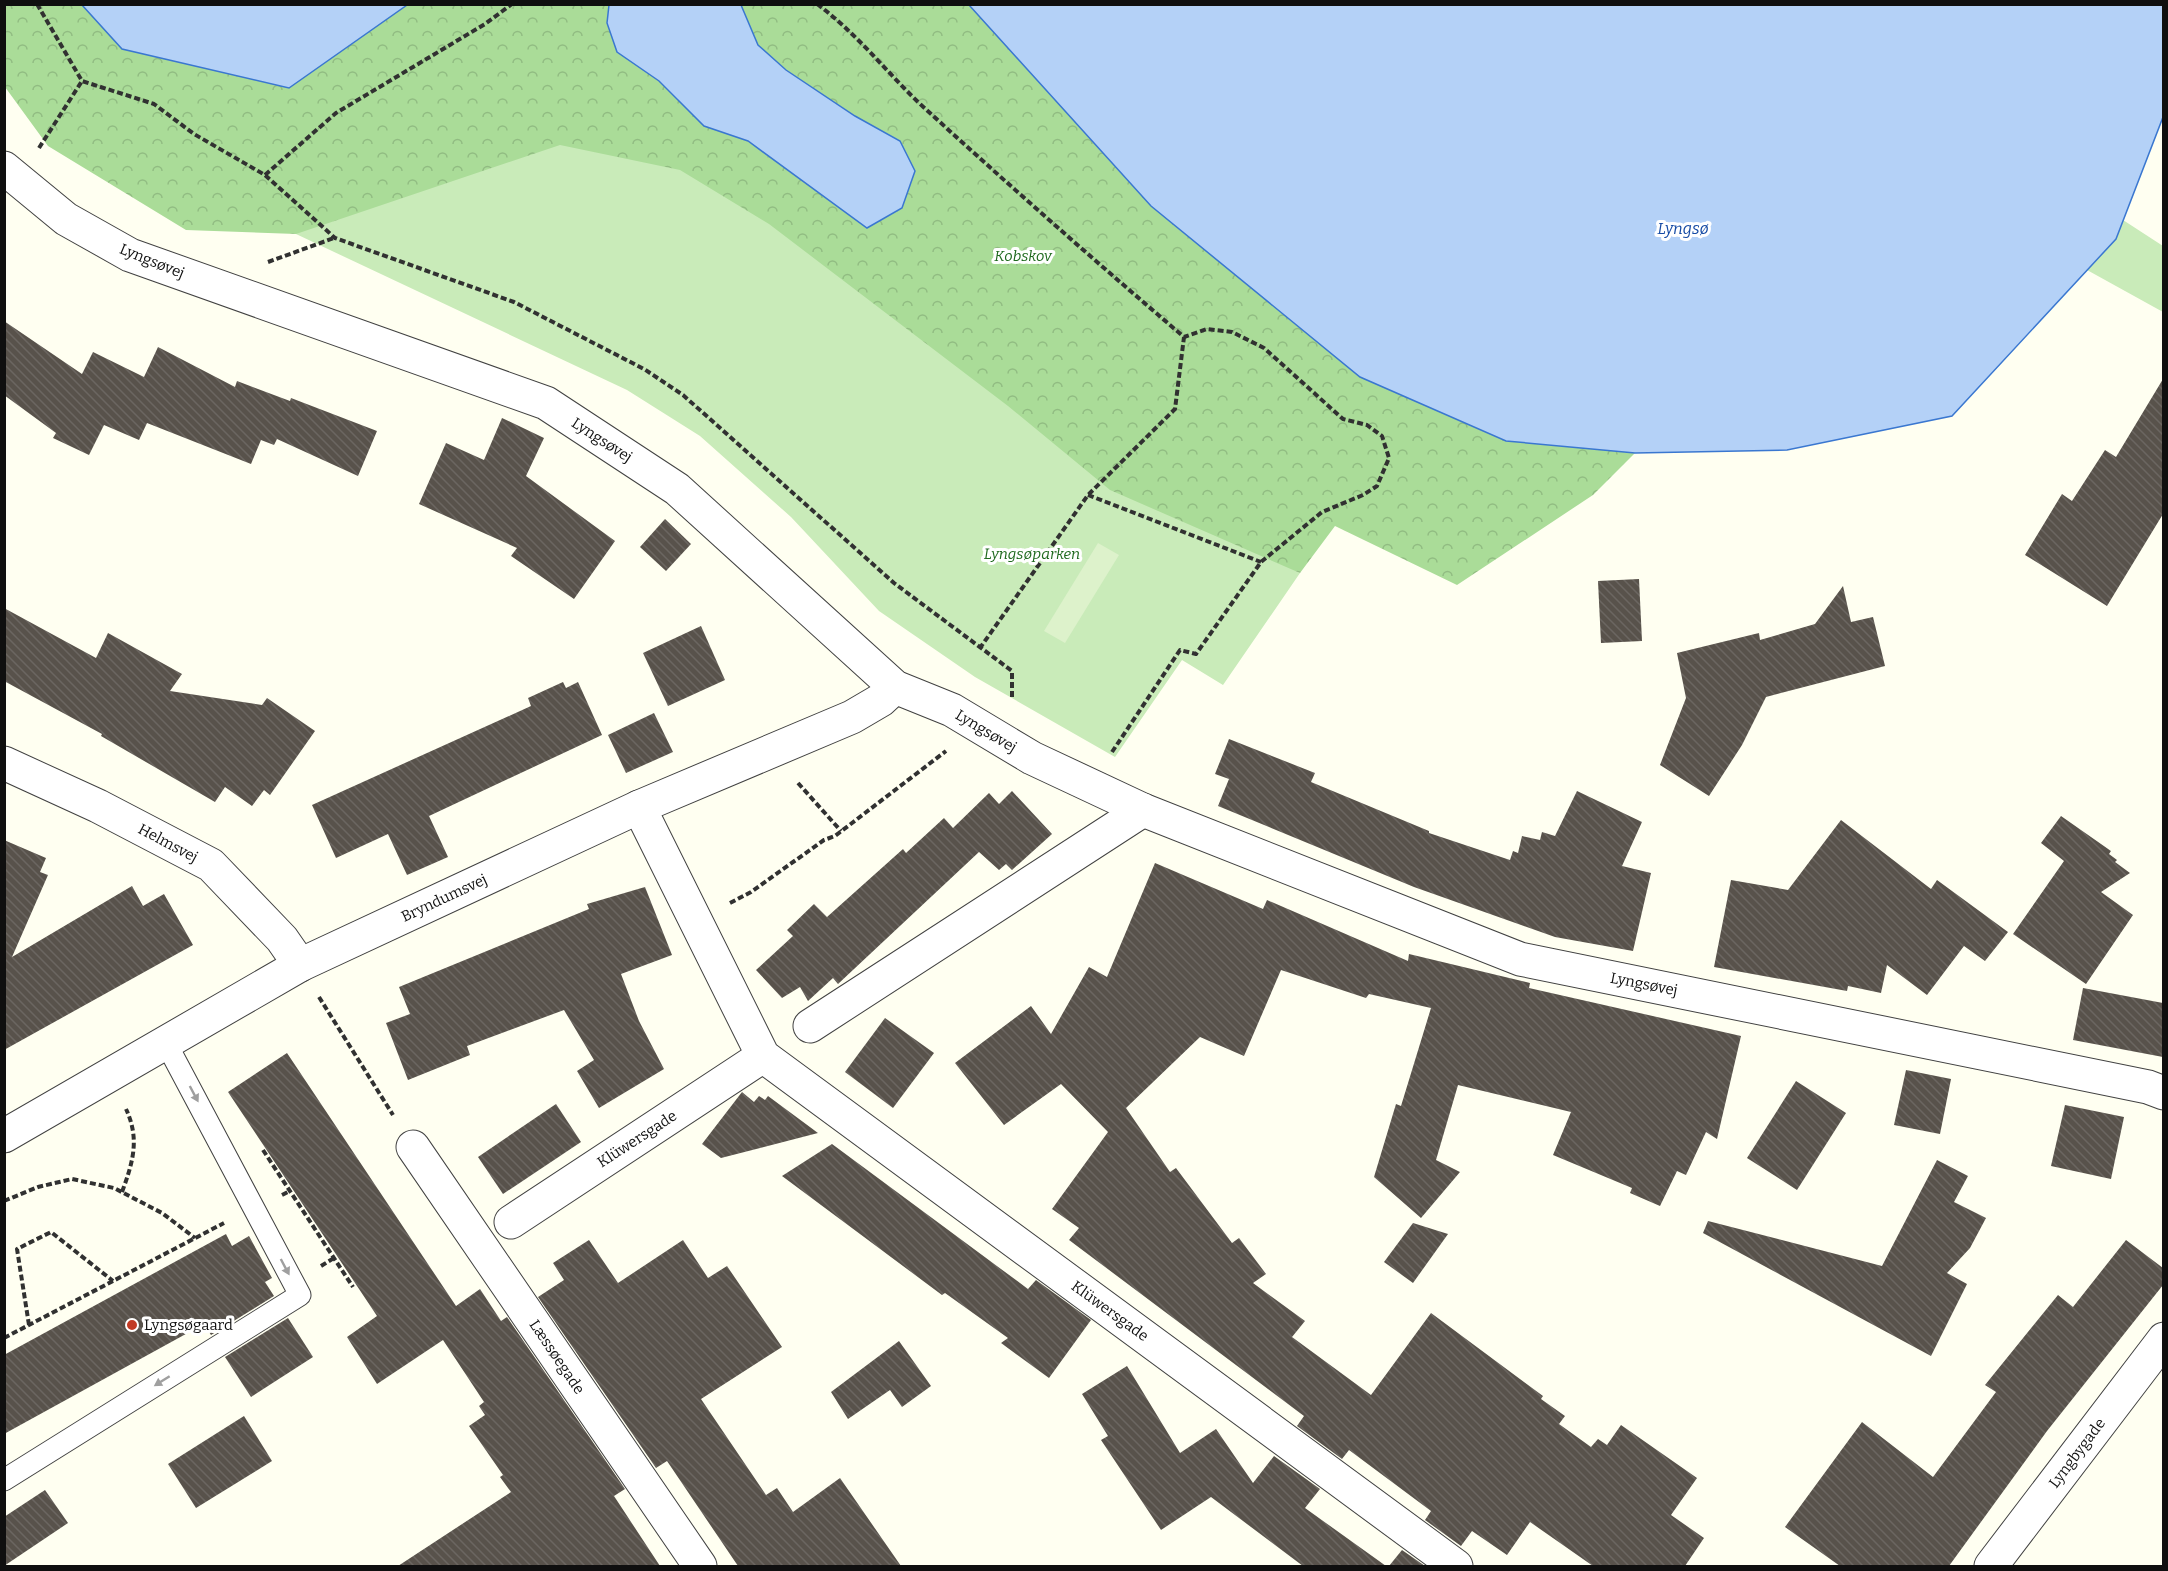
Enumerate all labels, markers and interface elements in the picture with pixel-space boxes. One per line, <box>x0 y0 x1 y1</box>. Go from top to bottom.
water label: Lyngsø <box>1657 219 1709 238</box>
street label: Lyngsøvej <box>117 240 187 282</box>
park label: Kobskov <box>994 247 1053 265</box>
street label: Lyngsøvej <box>568 414 636 466</box>
park label: Lyngsøparken <box>984 545 1080 563</box>
street label: Lyngsøvej <box>952 706 1020 756</box>
street label: Helmsvej <box>135 820 201 866</box>
street label: Bryndumsvej <box>398 870 490 926</box>
street label: Lyngsøvej <box>1609 969 1679 999</box>
one-way arrow <box>189 1086 199 1103</box>
street label: Klüwersgade <box>594 1107 680 1171</box>
one-way arrow <box>280 1258 290 1275</box>
street label: Klüwersgade <box>1068 1277 1152 1345</box>
place label: Lyngsøgaard <box>144 1316 233 1334</box>
street label: Læssøegade <box>526 1316 588 1398</box>
marker: Lyngsøgaard <box>125 1318 139 1332</box>
one-way arrow <box>154 1376 170 1387</box>
street label: Lyngbygade <box>2045 1415 2109 1491</box>

